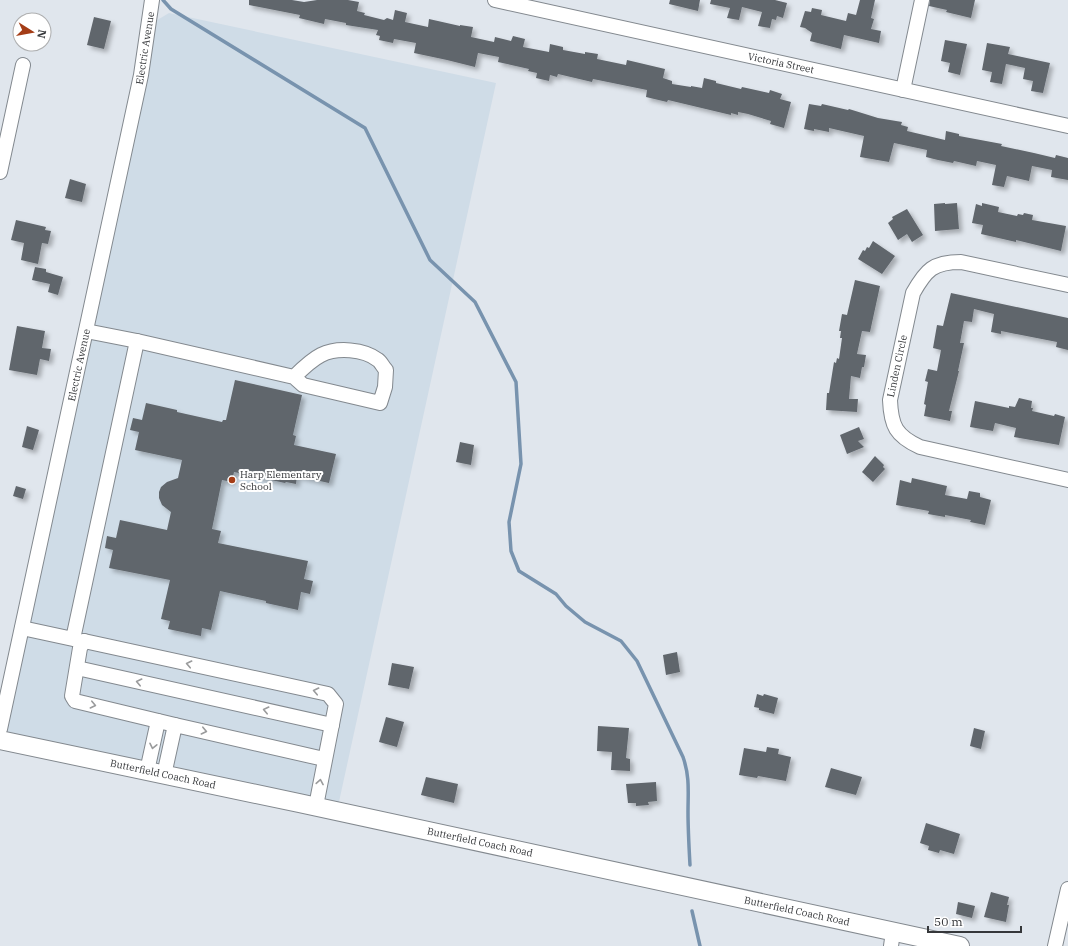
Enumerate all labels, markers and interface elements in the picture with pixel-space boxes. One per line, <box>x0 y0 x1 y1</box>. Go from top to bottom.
street label: Electric Avenue <box>133 11 157 85</box>
north arrow <box>12 12 52 52</box>
text: N <box>34 28 50 40</box>
street label: Victoria Street <box>747 50 816 76</box>
street label: Electric Avenue <box>65 328 93 402</box>
street label: Linden Circle <box>884 334 910 398</box>
place label: Harp Elementary School <box>240 468 322 493</box>
marker: Harp Elementary School <box>227 475 237 485</box>
one-way arrow <box>186 660 192 668</box>
one-way arrow <box>136 678 143 687</box>
one-way arrow <box>313 688 319 696</box>
one-way arrow <box>90 701 96 709</box>
one-way arrow <box>263 707 269 715</box>
one-way arrow <box>201 727 207 735</box>
one-way arrow <box>149 743 157 749</box>
street label: Butterfield Coach Road <box>109 756 217 792</box>
one-way arrow <box>315 779 324 786</box>
street label: Butterfield Coach Road <box>426 824 534 860</box>
street label: Butterfield Coach Road <box>743 893 851 929</box>
scale bar <box>928 908 1021 934</box>
text: 50 m <box>934 914 963 929</box>

